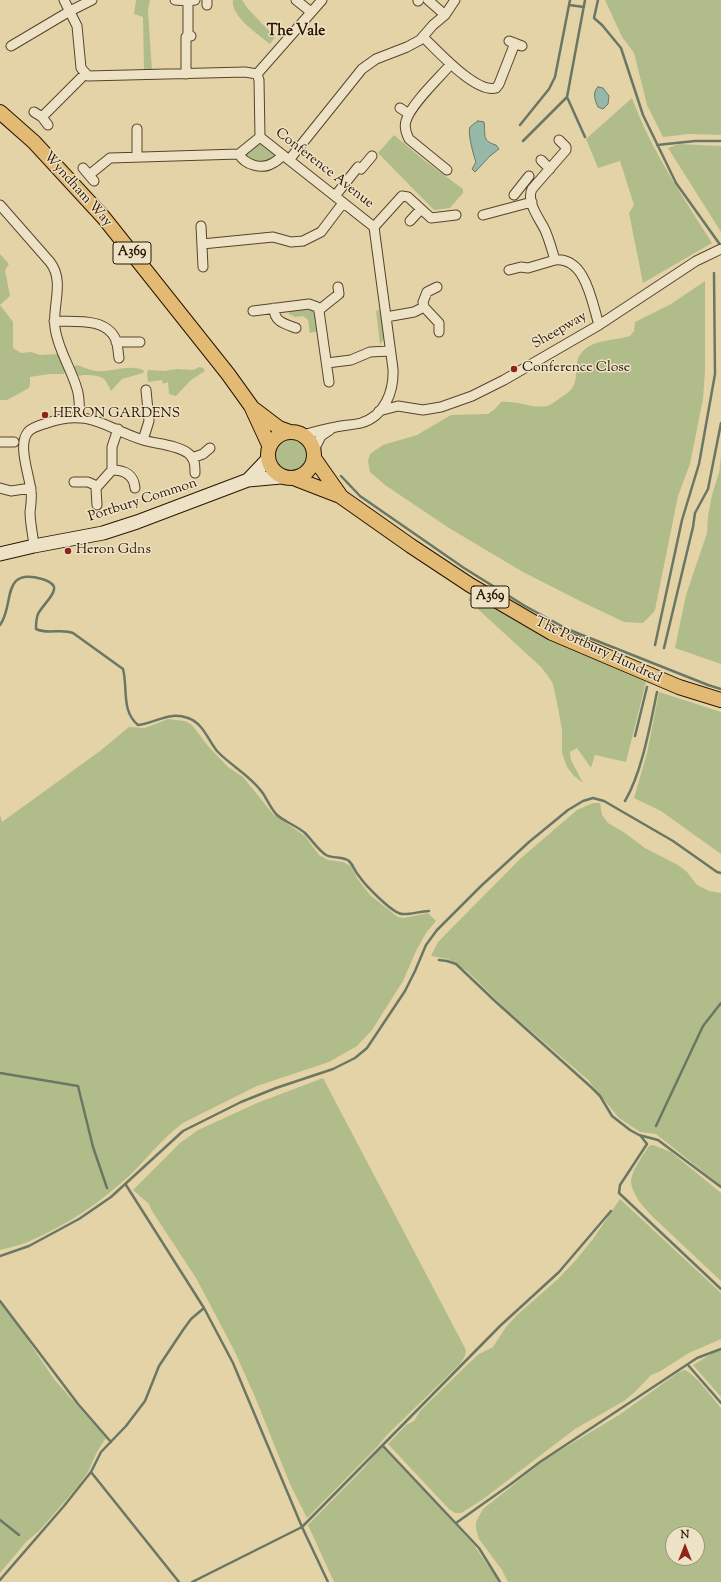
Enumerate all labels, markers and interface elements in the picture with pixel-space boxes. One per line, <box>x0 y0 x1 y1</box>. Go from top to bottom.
district label: The Vale <box>267 23 325 41</box>
street label: Conference Avenue <box>271 125 377 213</box>
street label: Wyndham Way <box>39 149 115 231</box>
road number: A369 <box>113 242 151 264</box>
street label: Sheepway <box>530 309 590 353</box>
place label: Conference Close <box>522 361 630 377</box>
marker: Conference Close <box>509 364 519 374</box>
place label: HERON GARDENS <box>53 407 180 423</box>
marker: HERON GARDENS <box>40 410 50 420</box>
street label: Portbury Common <box>87 476 199 526</box>
place label: Heron Gdns <box>76 543 151 559</box>
marker: Heron Gdns <box>63 546 73 556</box>
road number: A369 <box>471 586 509 608</box>
street label: The Portbury Hundred <box>532 614 664 688</box>
north arrow <box>665 1526 705 1566</box>
text: N <box>681 1527 689 1543</box>

